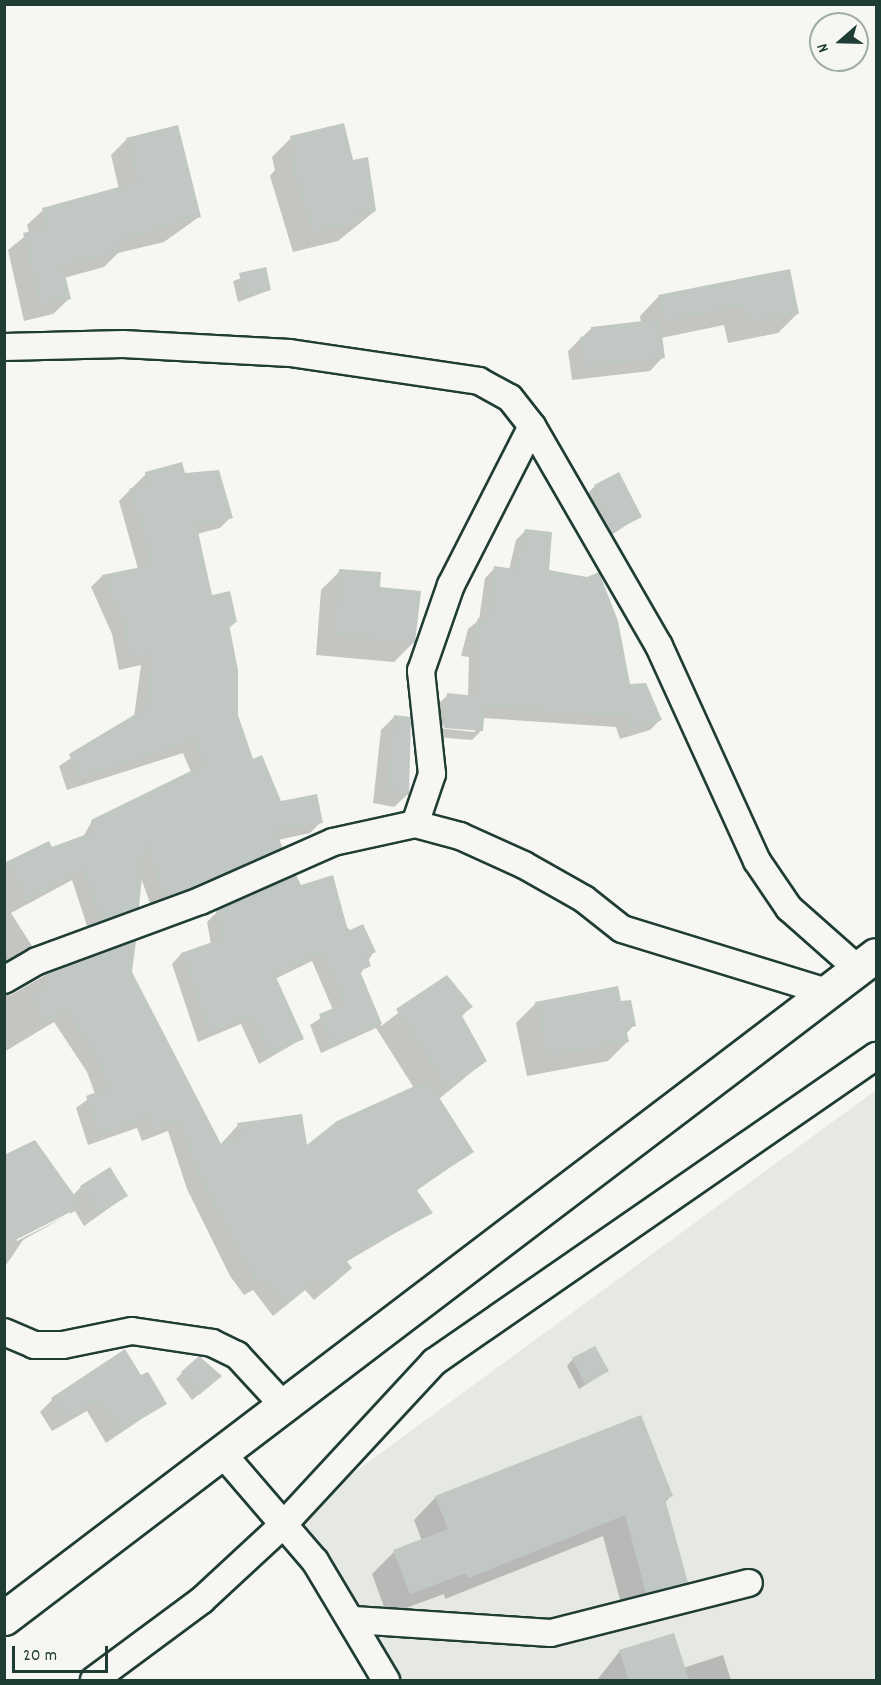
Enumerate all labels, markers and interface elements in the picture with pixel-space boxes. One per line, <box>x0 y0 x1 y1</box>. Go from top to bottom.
north arrow <box>809 12 869 72</box>
text: N <box>811 40 836 55</box>
scale bar <box>15 1634 111 1672</box>
text: 20 m <box>23 1644 57 1669</box>

